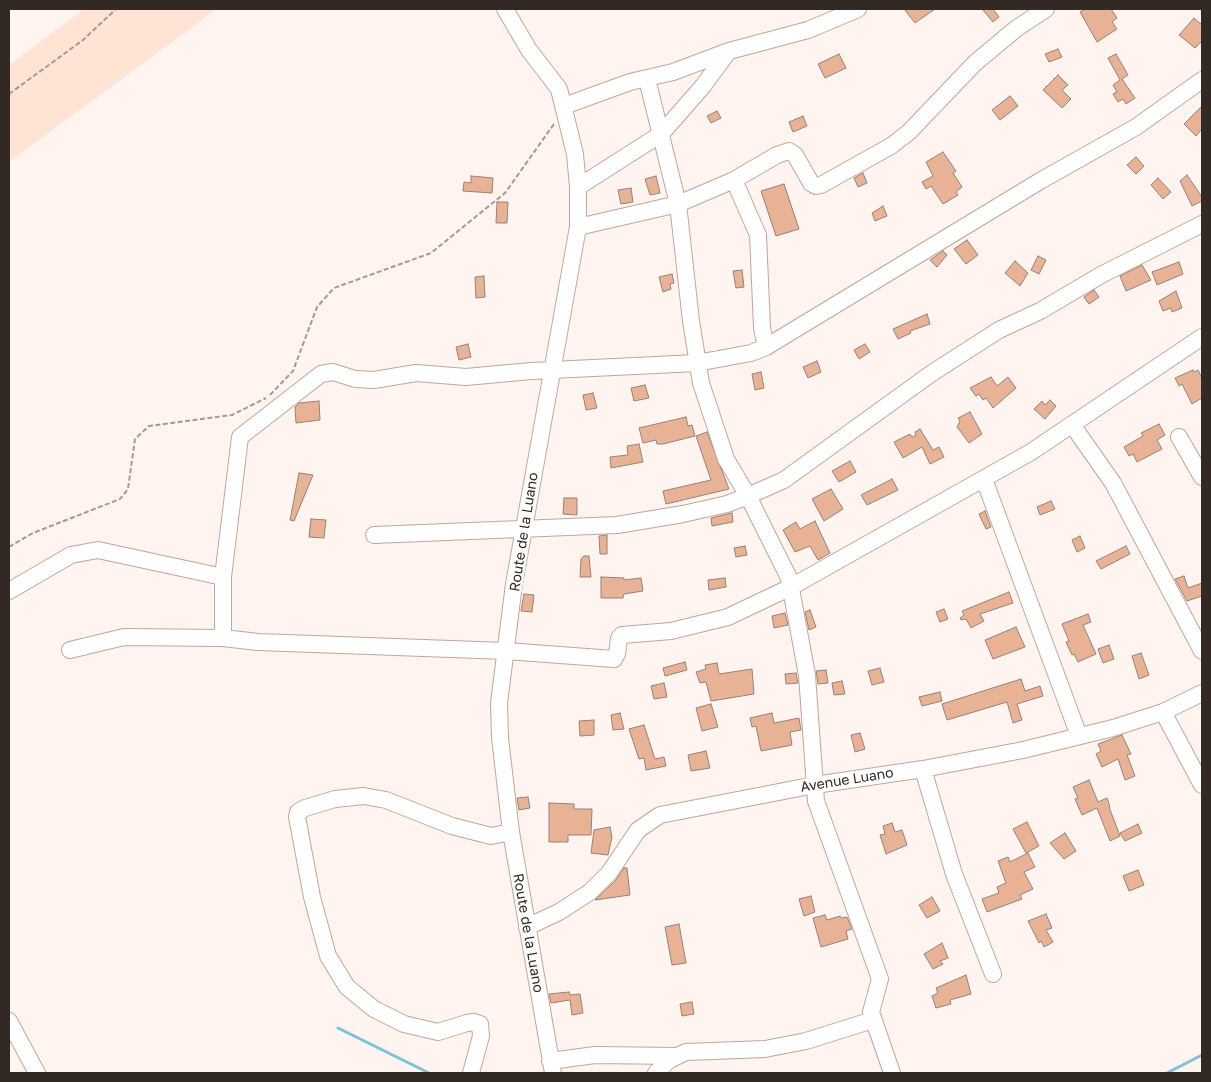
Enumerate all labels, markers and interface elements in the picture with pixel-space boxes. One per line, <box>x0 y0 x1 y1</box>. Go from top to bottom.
street label: Route de la Luano <box>506 471 542 593</box>
street label: Avenue Luano <box>799 764 895 796</box>
street label: Route de la Luano <box>509 872 547 994</box>

